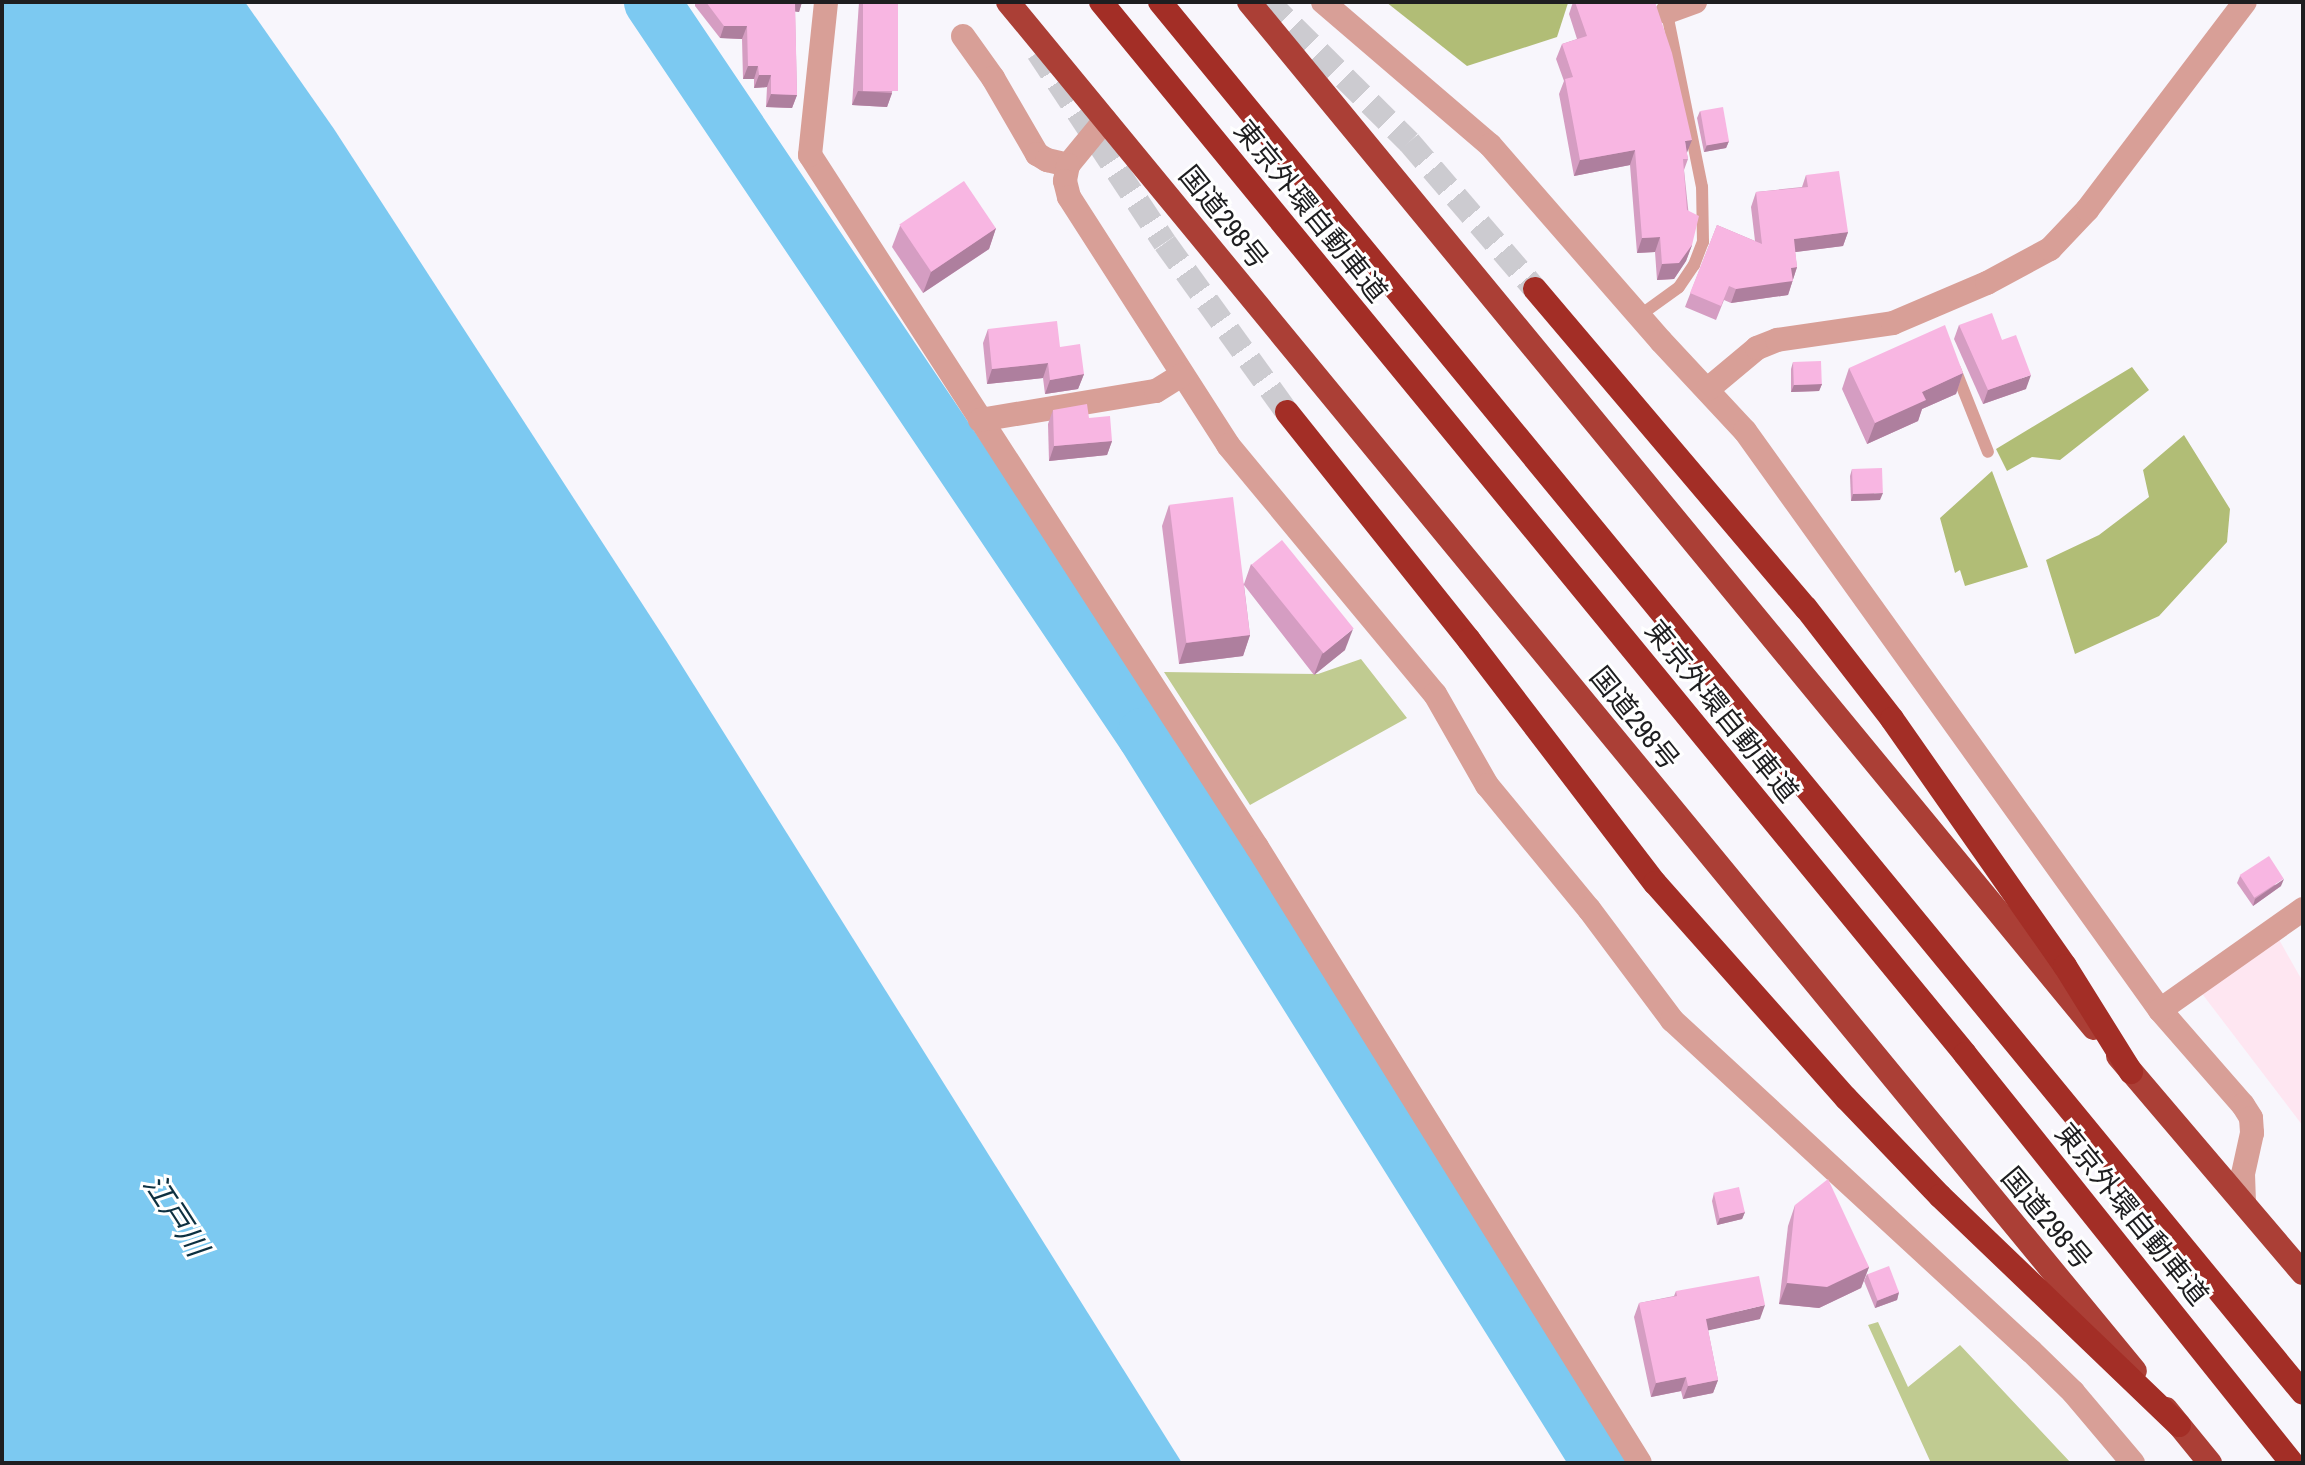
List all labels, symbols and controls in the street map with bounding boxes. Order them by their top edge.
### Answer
street label: 東京外環自動車道 [1227,113,1395,309]
street label: 国道298号 [1172,159,1276,275]
street label: 東京外環自動車道 [1638,613,1806,809]
street label: 国道298号 [1583,660,1687,776]
street label: 東京外環自動車道 [2048,1116,2216,1312]
street label: 国道298号 [1995,1160,2099,1276]
water label: 江戸川 [136,1167,216,1263]

